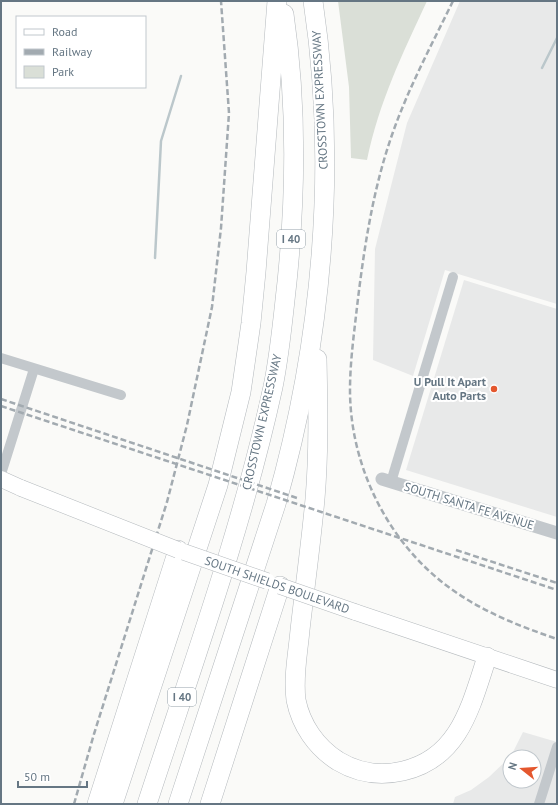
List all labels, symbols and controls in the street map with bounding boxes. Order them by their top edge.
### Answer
legend [16,16,146,88]
text: Road [52,24,77,39]
street label: CROSSTOWN EXPRESSWAY [308,30,331,170]
text: Railway [52,44,92,59]
text: Park [52,64,74,79]
road number: I 40 [277,230,305,248]
street label: CROSSTOWN EXPRESSWAY [239,352,285,491]
place label: U Pull It Apart Auto Parts [414,374,487,403]
marker: U Pull It Apart Auto Parts [489,384,499,394]
street label: SOUTH SANTA FE AVENUE [402,479,536,532]
street label: SOUTH SHIELDS BOULEVARD [203,553,352,616]
road number: I 40 [168,688,196,706]
north arrow [502,749,542,789]
text: N [505,761,520,772]
scale bar [18,763,87,789]
text: 50 m [24,769,50,784]

